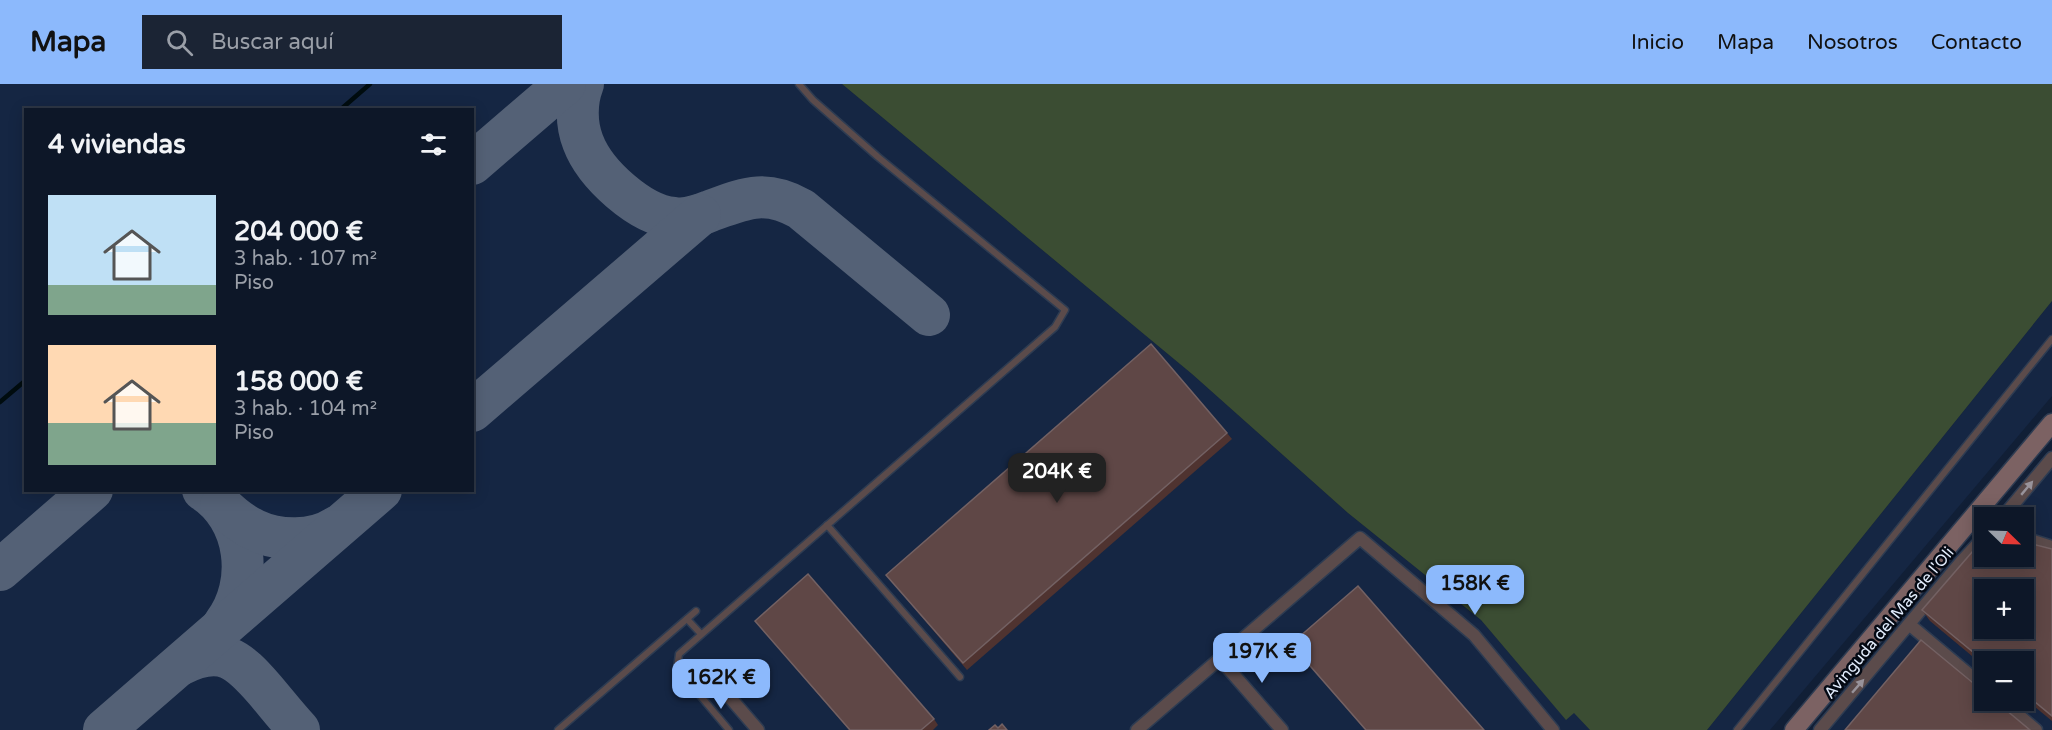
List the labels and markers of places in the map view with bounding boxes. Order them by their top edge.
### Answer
pin: 204K € [1008,453,1106,504]
pin: 158K € [1426,565,1524,616]
pin: 197K € [1213,633,1311,684]
pin: 162K € [672,659,770,710]

